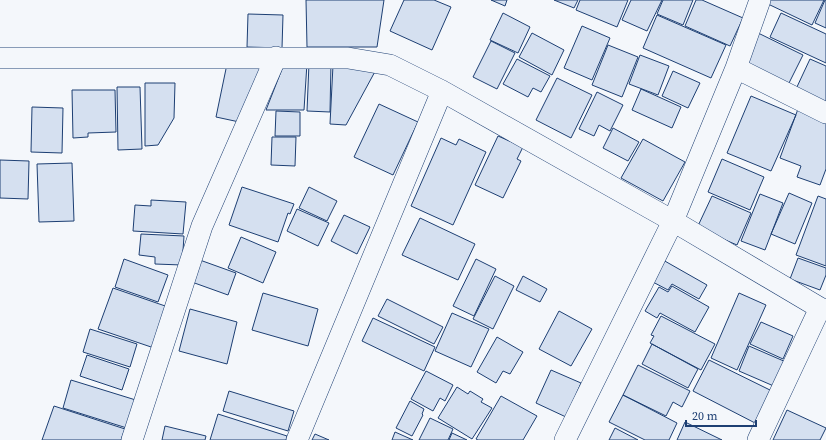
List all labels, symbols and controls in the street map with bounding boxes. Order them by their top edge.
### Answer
scale bar [686,402,756,428]
text: 20 m [692,408,718,424]

